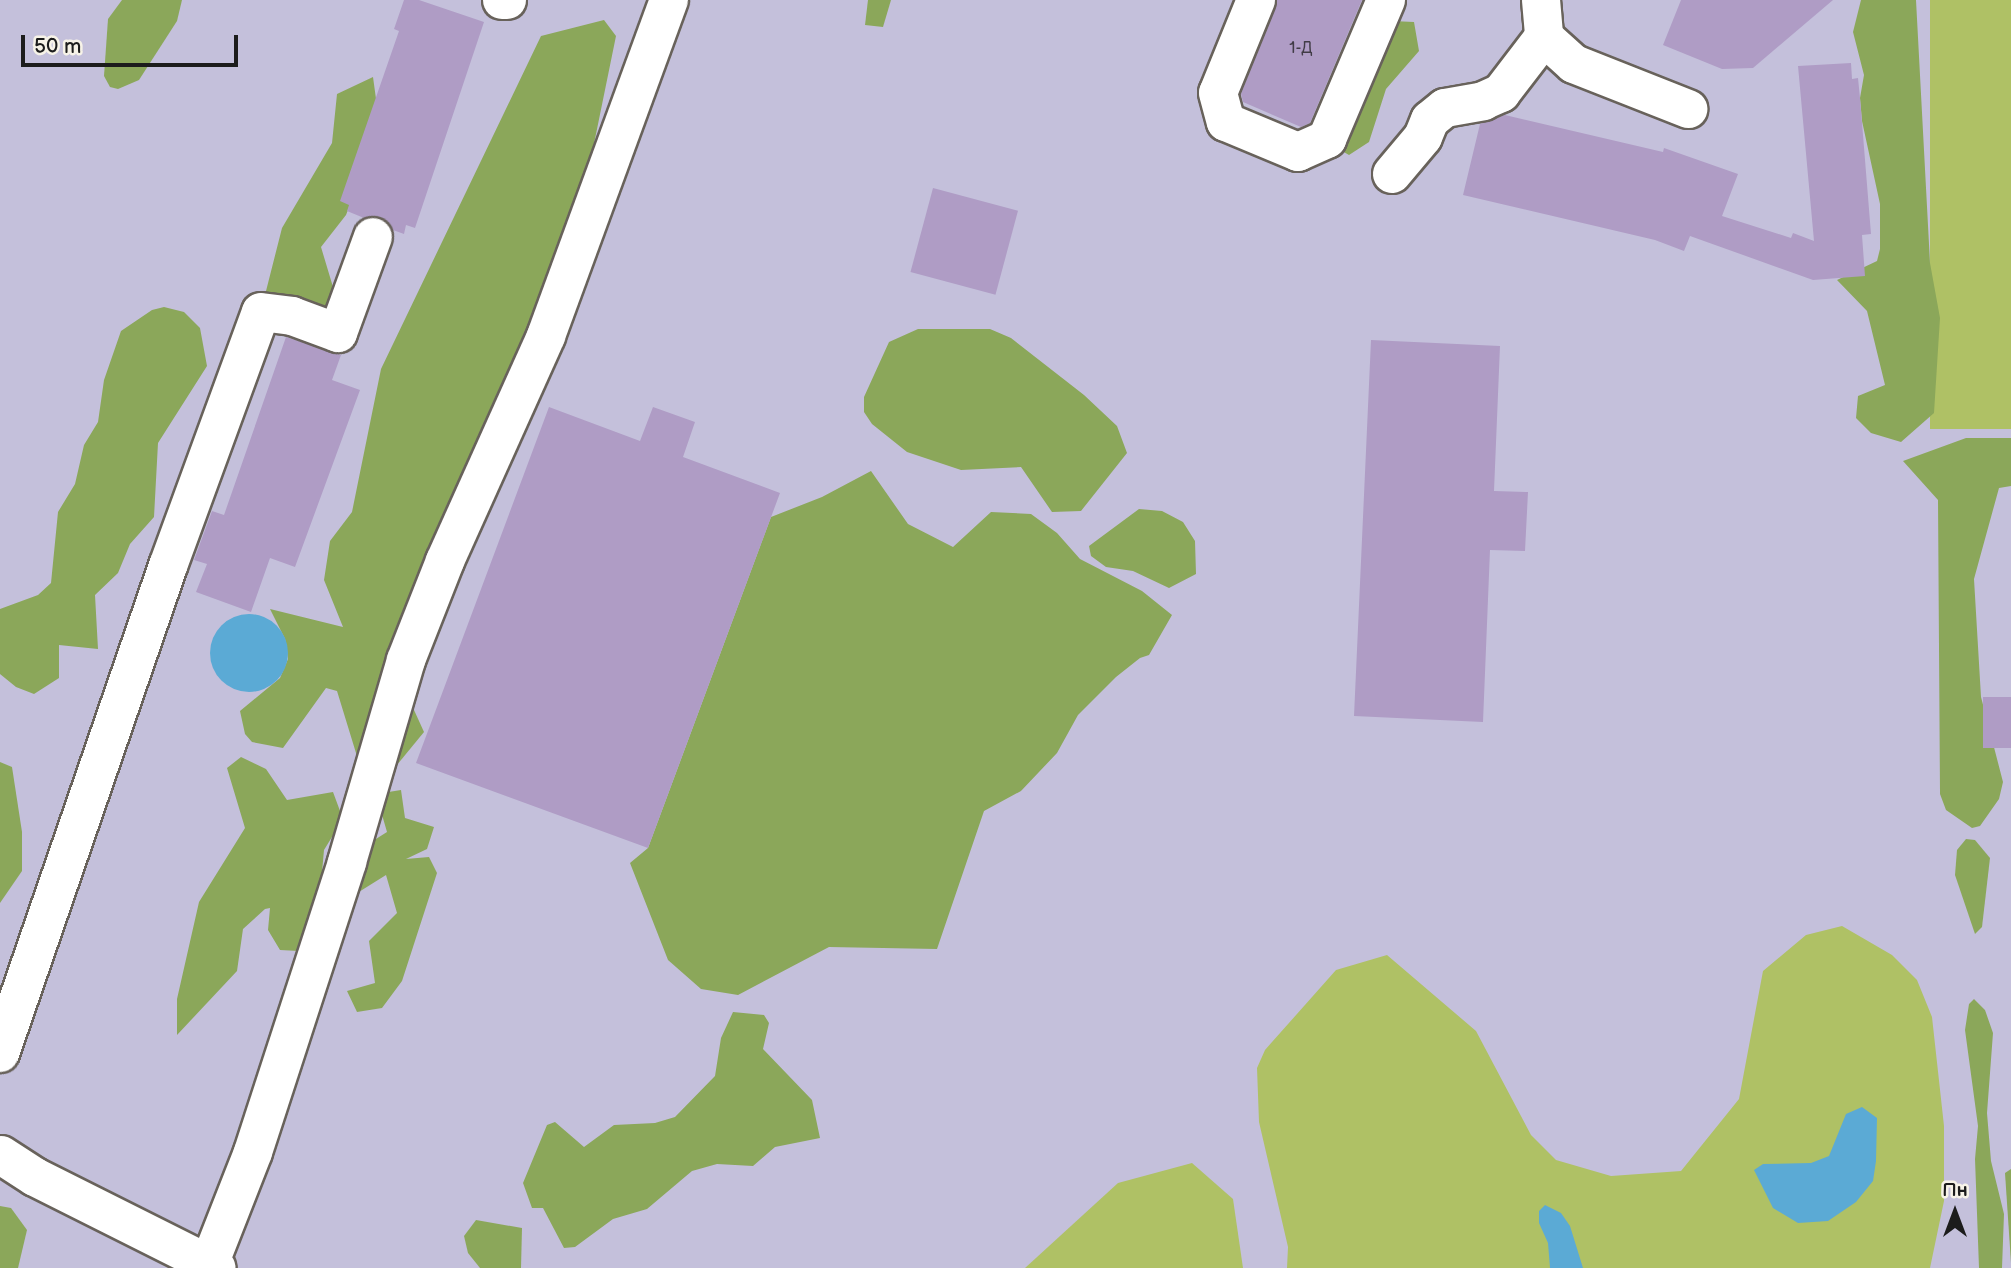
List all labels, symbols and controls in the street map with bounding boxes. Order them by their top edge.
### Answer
scale bar [24,21,242,65]
text: 50 m [34,34,81,59]
house number: 1-Д [1289,39,1313,59]
north arrow [1920,1177,1990,1247]
text: Пн [1942,1179,1968,1202]

